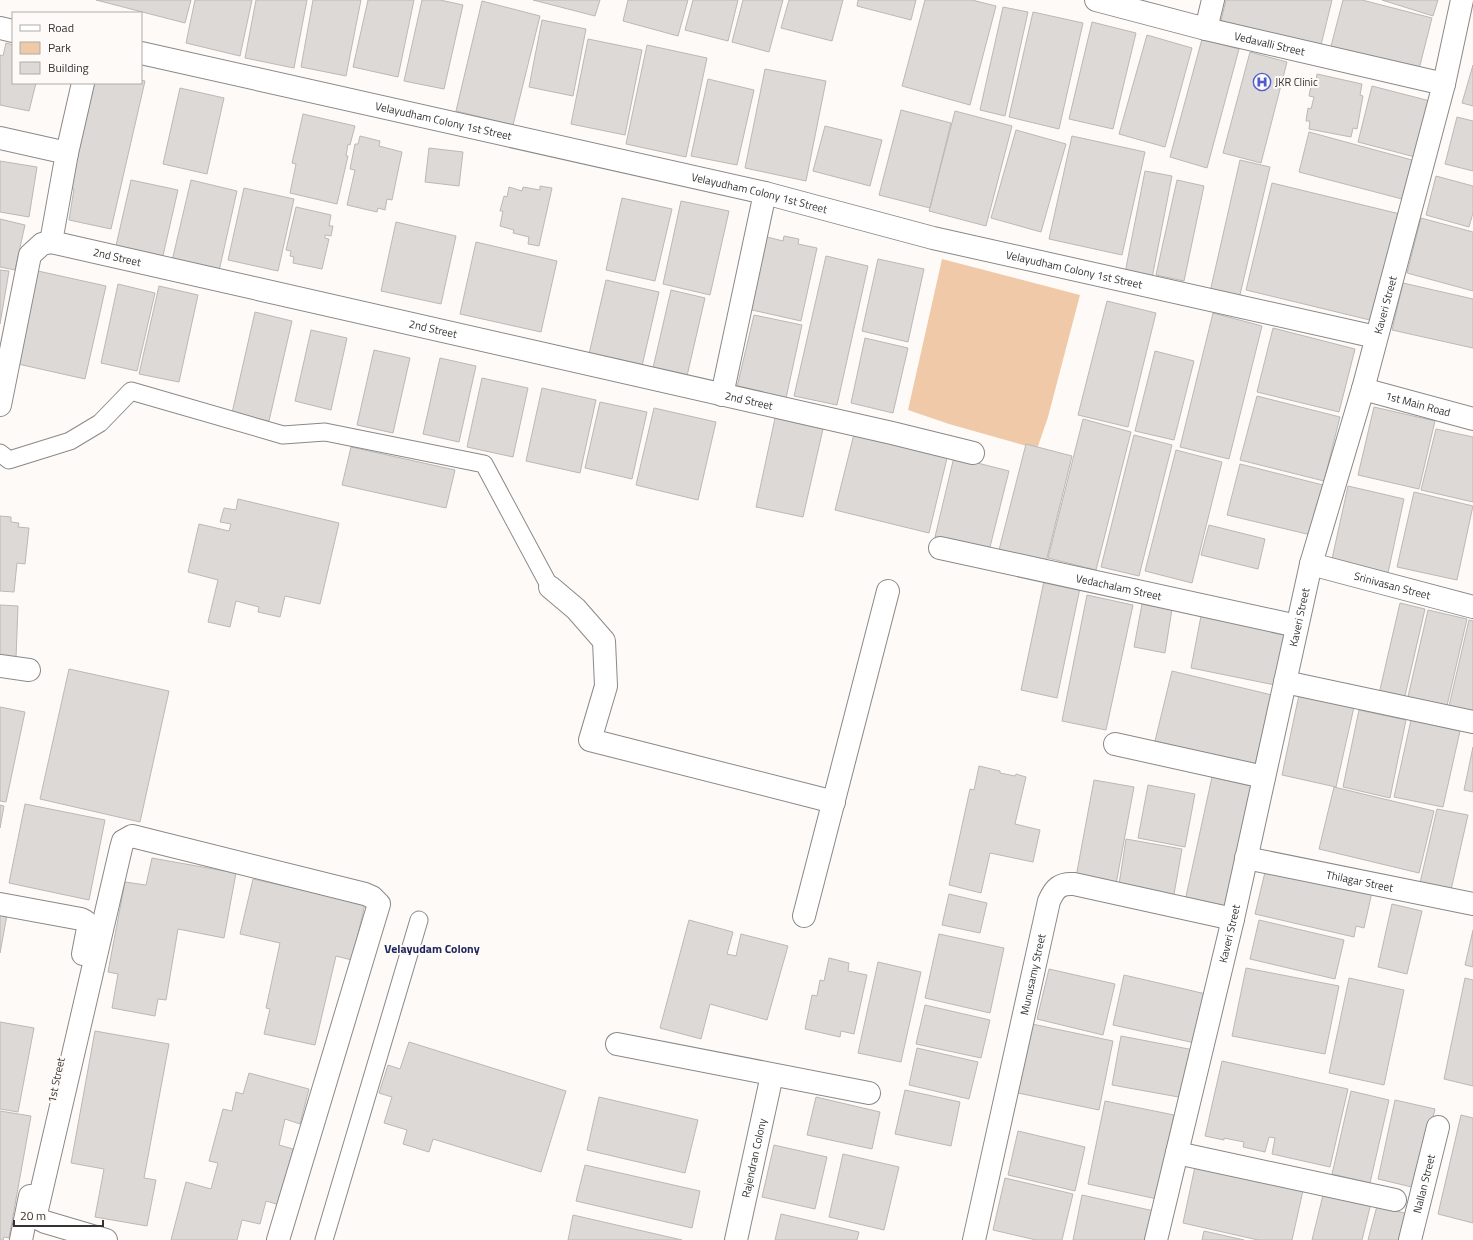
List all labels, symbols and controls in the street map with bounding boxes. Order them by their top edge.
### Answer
legend [12,12,142,84]
text: Road [48,18,74,37]
street label: Vedavalli Street [1233,28,1307,60]
text: Park [48,38,71,57]
text: Building [48,58,89,77]
hospital icon: JKR Clinic [1252,72,1272,92]
place label: JKR Clinic [1275,74,1318,90]
street label: Velayudham Colony 1st Street [374,98,513,144]
street label: Velayudham Colony 1st Street [690,169,829,217]
street label: 2nd Street [92,244,143,270]
street label: Velayudham Colony 1st Street [1004,247,1144,293]
street label: Kaveri Street [1370,274,1401,336]
street label: 2nd Street [407,316,459,342]
street label: 2nd Street [723,387,775,414]
street label: 1st Main Road [1384,387,1453,421]
street label: Srinivasan Street [1352,568,1432,603]
street label: Vedachalam Street [1074,570,1163,604]
street label: Kaveri Street [1285,586,1314,648]
street label: Thilagar Street [1325,866,1395,896]
street label: Kaveri Street [1215,903,1244,965]
street label: Munusamy Street [1016,932,1050,1017]
district label: Velayudam Colony [384,939,480,958]
street label: 1st Street [43,1056,69,1104]
street label: Rajendran Colony [737,1116,770,1199]
street label: Nallan Street [1409,1152,1439,1215]
scale bar [14,1202,103,1228]
text: 20 m [20,1206,46,1225]

